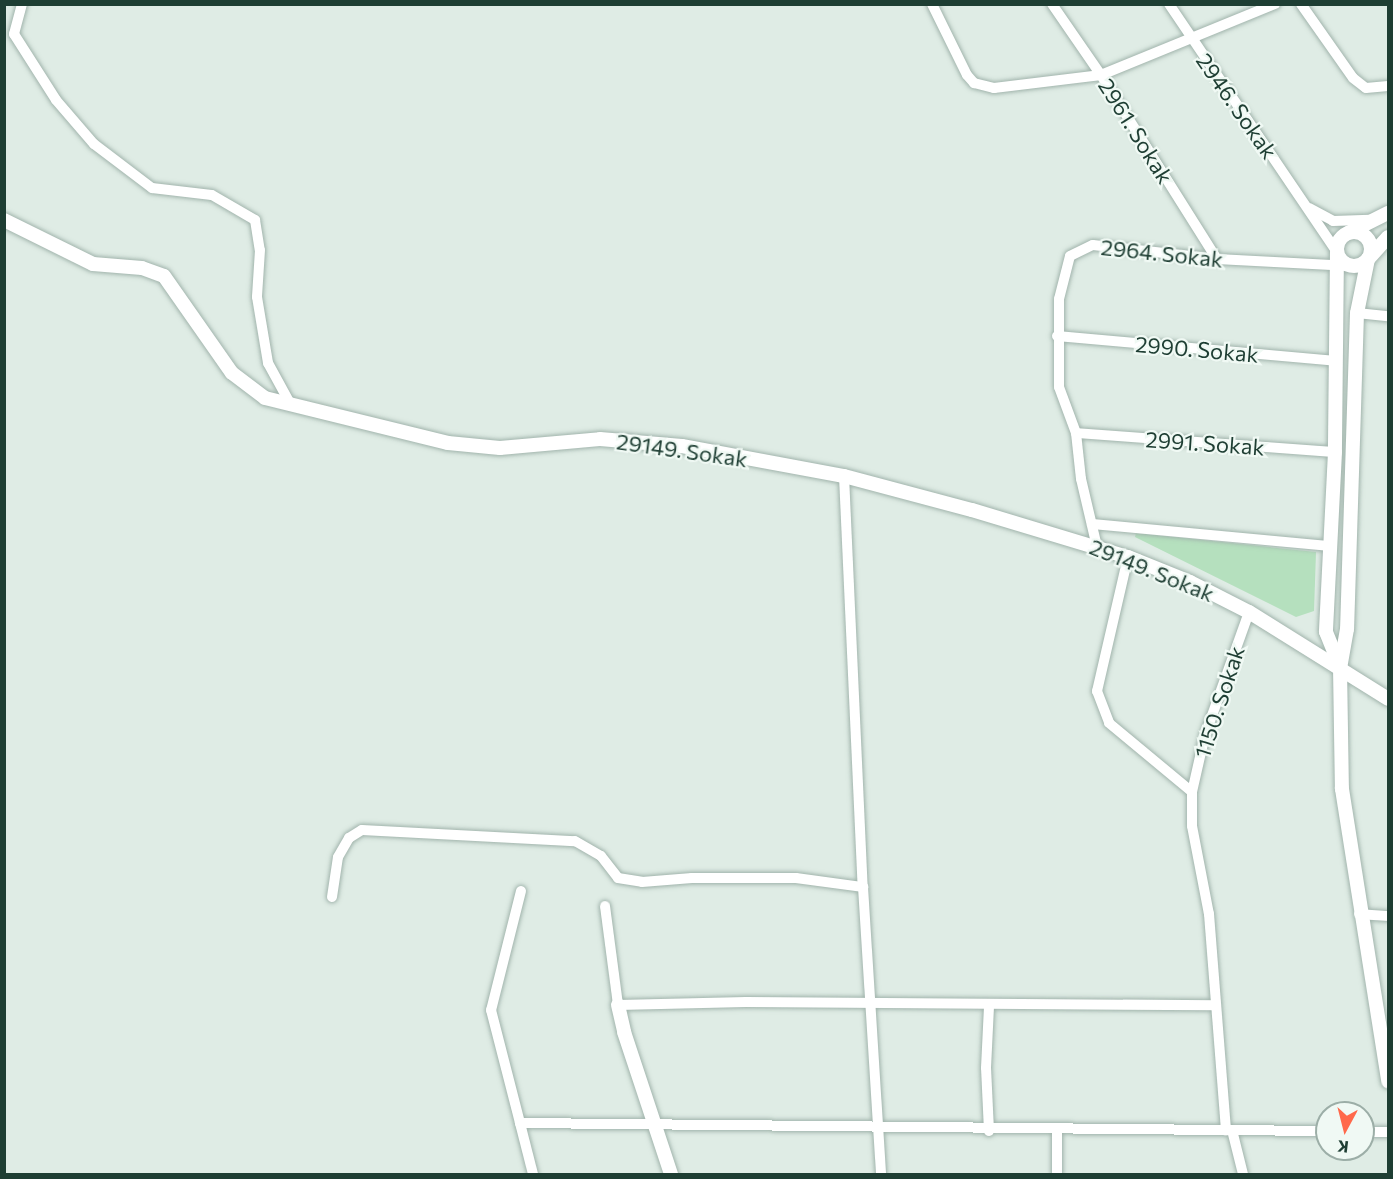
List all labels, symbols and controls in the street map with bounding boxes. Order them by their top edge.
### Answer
street label: 2946. Sokak [1191,48,1283,164]
street label: 2961. Sokak [1093,74,1179,188]
street label: 2964. Sokak [1100,233,1224,273]
street label: 2990. Sokak [1134,330,1260,368]
street label: 2991. Sokak [1145,426,1265,460]
street label: 29149. Sokak [615,428,749,472]
street label: 29149. Sokak [1086,533,1218,607]
street label: 1150. Sokak [1188,643,1250,761]
north arrow [1315,1101,1375,1161]
text: K [1336,1137,1350,1157]

